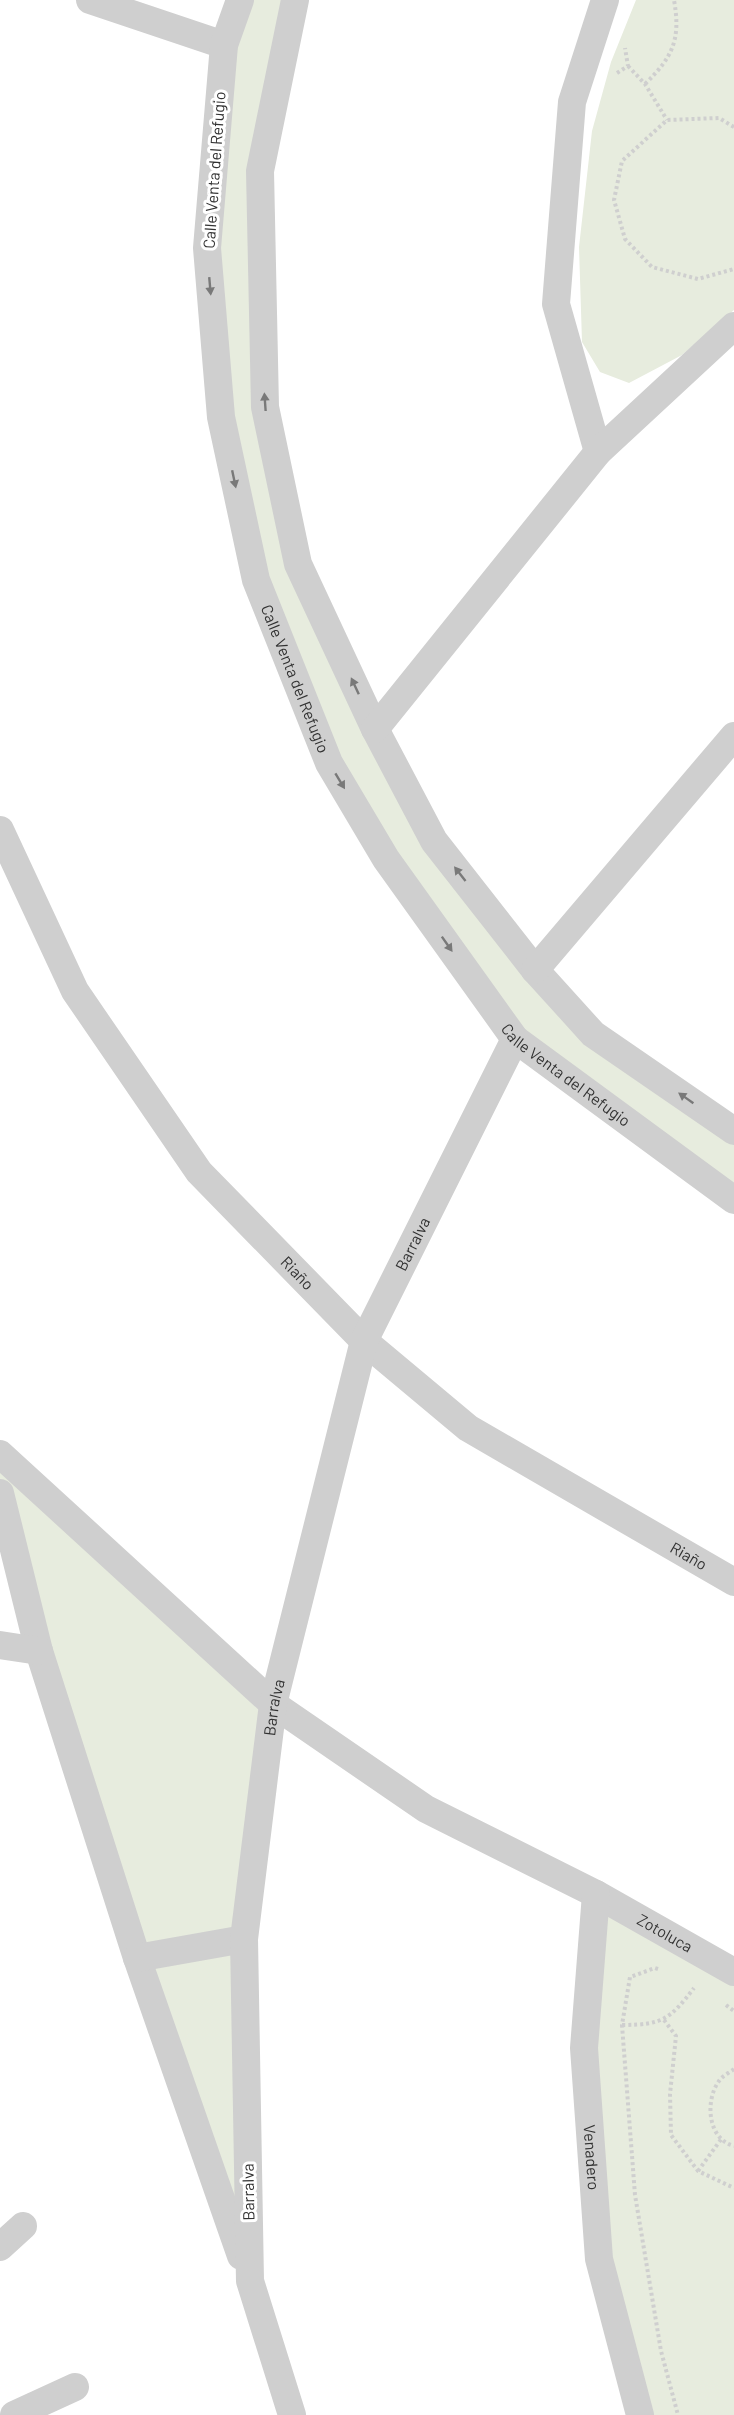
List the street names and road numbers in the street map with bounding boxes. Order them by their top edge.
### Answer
street label: Calle Venta del Refugio [199,91,228,249]
street label: Calle Venta del Refugio [258,602,334,755]
street label: Calle Venta del Refugio [498,1019,635,1130]
street label: Barralva [391,1214,433,1274]
street label: Riaño [277,1252,318,1293]
street label: Riaño [667,1537,711,1574]
street label: Barralva [259,1677,288,1737]
street label: Zotoluca [634,1909,696,1956]
street label: Venadero [580,2124,604,2191]
street label: Barralva [238,2163,257,2221]

